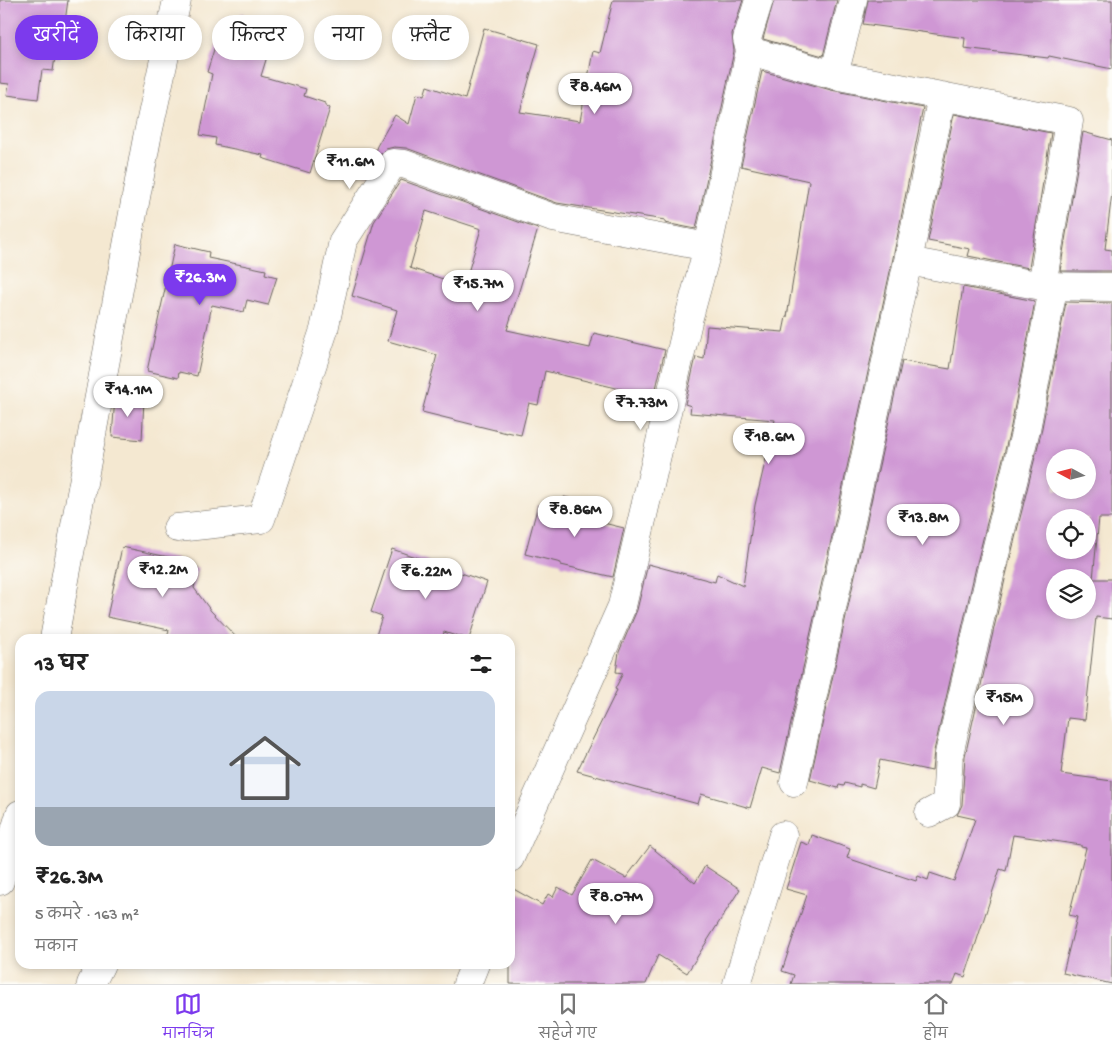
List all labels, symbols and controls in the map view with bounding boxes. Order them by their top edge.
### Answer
chip: खरीदें [15,15,98,60]
chip: किराया [108,15,202,60]
chip: फ़िल्टर [212,15,304,60]
chip: नया [314,15,382,60]
chip: फ़्लैट [392,15,469,60]
pin: ₹8.46M [554,72,636,115]
text: ₹8.46M [569,79,621,98]
pin: ₹11.6M [309,148,391,190]
text: ₹11.6M [326,154,374,173]
pin: ₹26.3M [159,264,241,306]
text: ₹26.3M [174,270,226,289]
pin: ₹15.7M [437,270,519,312]
text: ₹15.7M [453,276,503,295]
pin: ₹14.1M [87,376,169,418]
text: ₹14.1M [104,382,152,401]
pin: ₹7.73M [600,388,682,431]
text: ₹7.73M [615,395,667,414]
pin: ₹18.6M [728,422,810,465]
text: ₹18.6M [744,429,794,448]
north arrow [1046,449,1096,499]
map controls [1046,449,1096,619]
pin: ₹8.86M [534,496,616,538]
text: ₹8.86M [549,502,601,521]
pin: ₹13.8M [882,504,964,546]
button: locate [1046,509,1096,559]
text: ₹13.8M [898,510,948,529]
pin: ₹12.2M [122,556,204,598]
pin: ₹6.22M [385,558,467,600]
text: ₹12.2M [138,562,188,581]
text: ₹6.22M [401,564,451,583]
button: layers [1046,569,1096,619]
icon: filters [467,650,495,678]
text: 13 घर [35,654,87,679]
pin: ₹15M [974,684,1034,726]
text: ₹15M [986,690,1022,709]
icon: home [220,723,310,813]
text: ₹26.3M [35,867,102,892]
pin: ₹8.07M [575,882,657,925]
text: ₹8.07M [589,889,643,908]
text: 5 कमरे · 163 m² [35,907,139,926]
text: मकान [35,939,77,958]
tab: मानचित्र [162,990,214,1049]
tab: सहेजे गए [539,990,597,1049]
tab: होम [922,990,950,1049]

